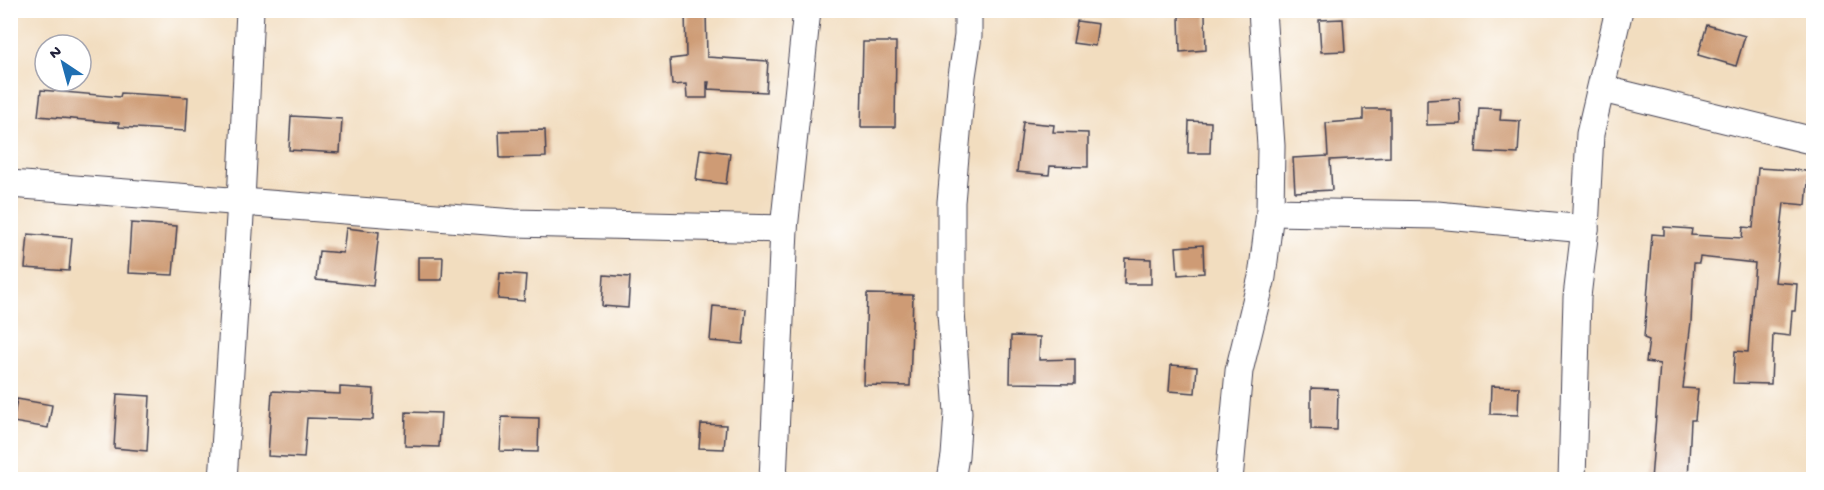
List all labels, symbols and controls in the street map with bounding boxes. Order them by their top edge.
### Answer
north arrow [33,33,93,93]
text: N [46,43,66,64]

